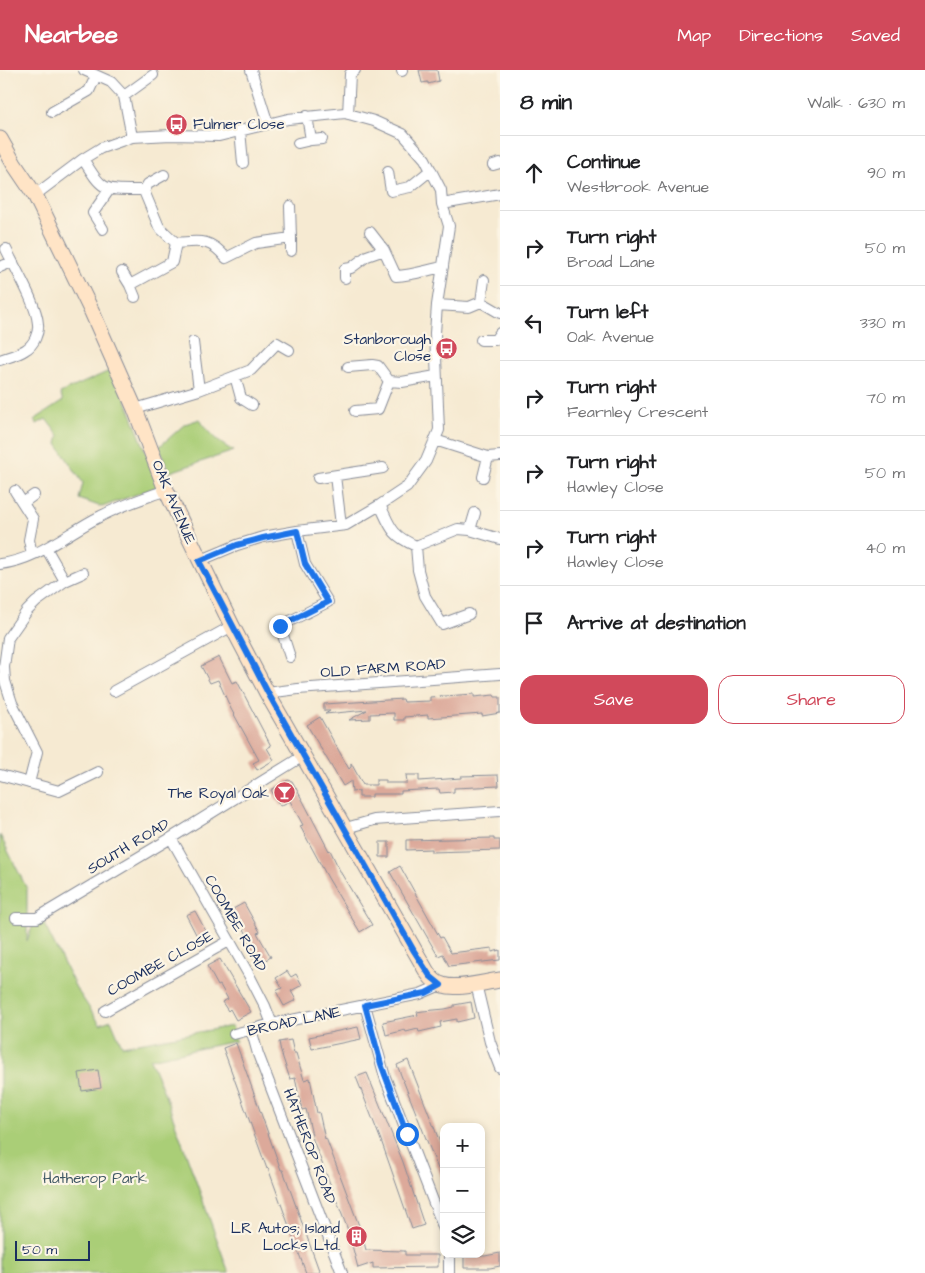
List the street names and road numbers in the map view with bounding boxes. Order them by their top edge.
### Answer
street label: OAK AVENUE [146,457,201,548]
street label: OLD FARM ROAD [320,654,447,683]
street label: SOUTH ROAD [83,813,174,879]
street label: COOMBE ROAD [199,871,272,976]
street label: COOMBE CLOSE [103,926,217,1001]
street label: BROAD LANE [245,1001,343,1042]
street label: HATHEROP ROAD [278,1085,341,1207]

